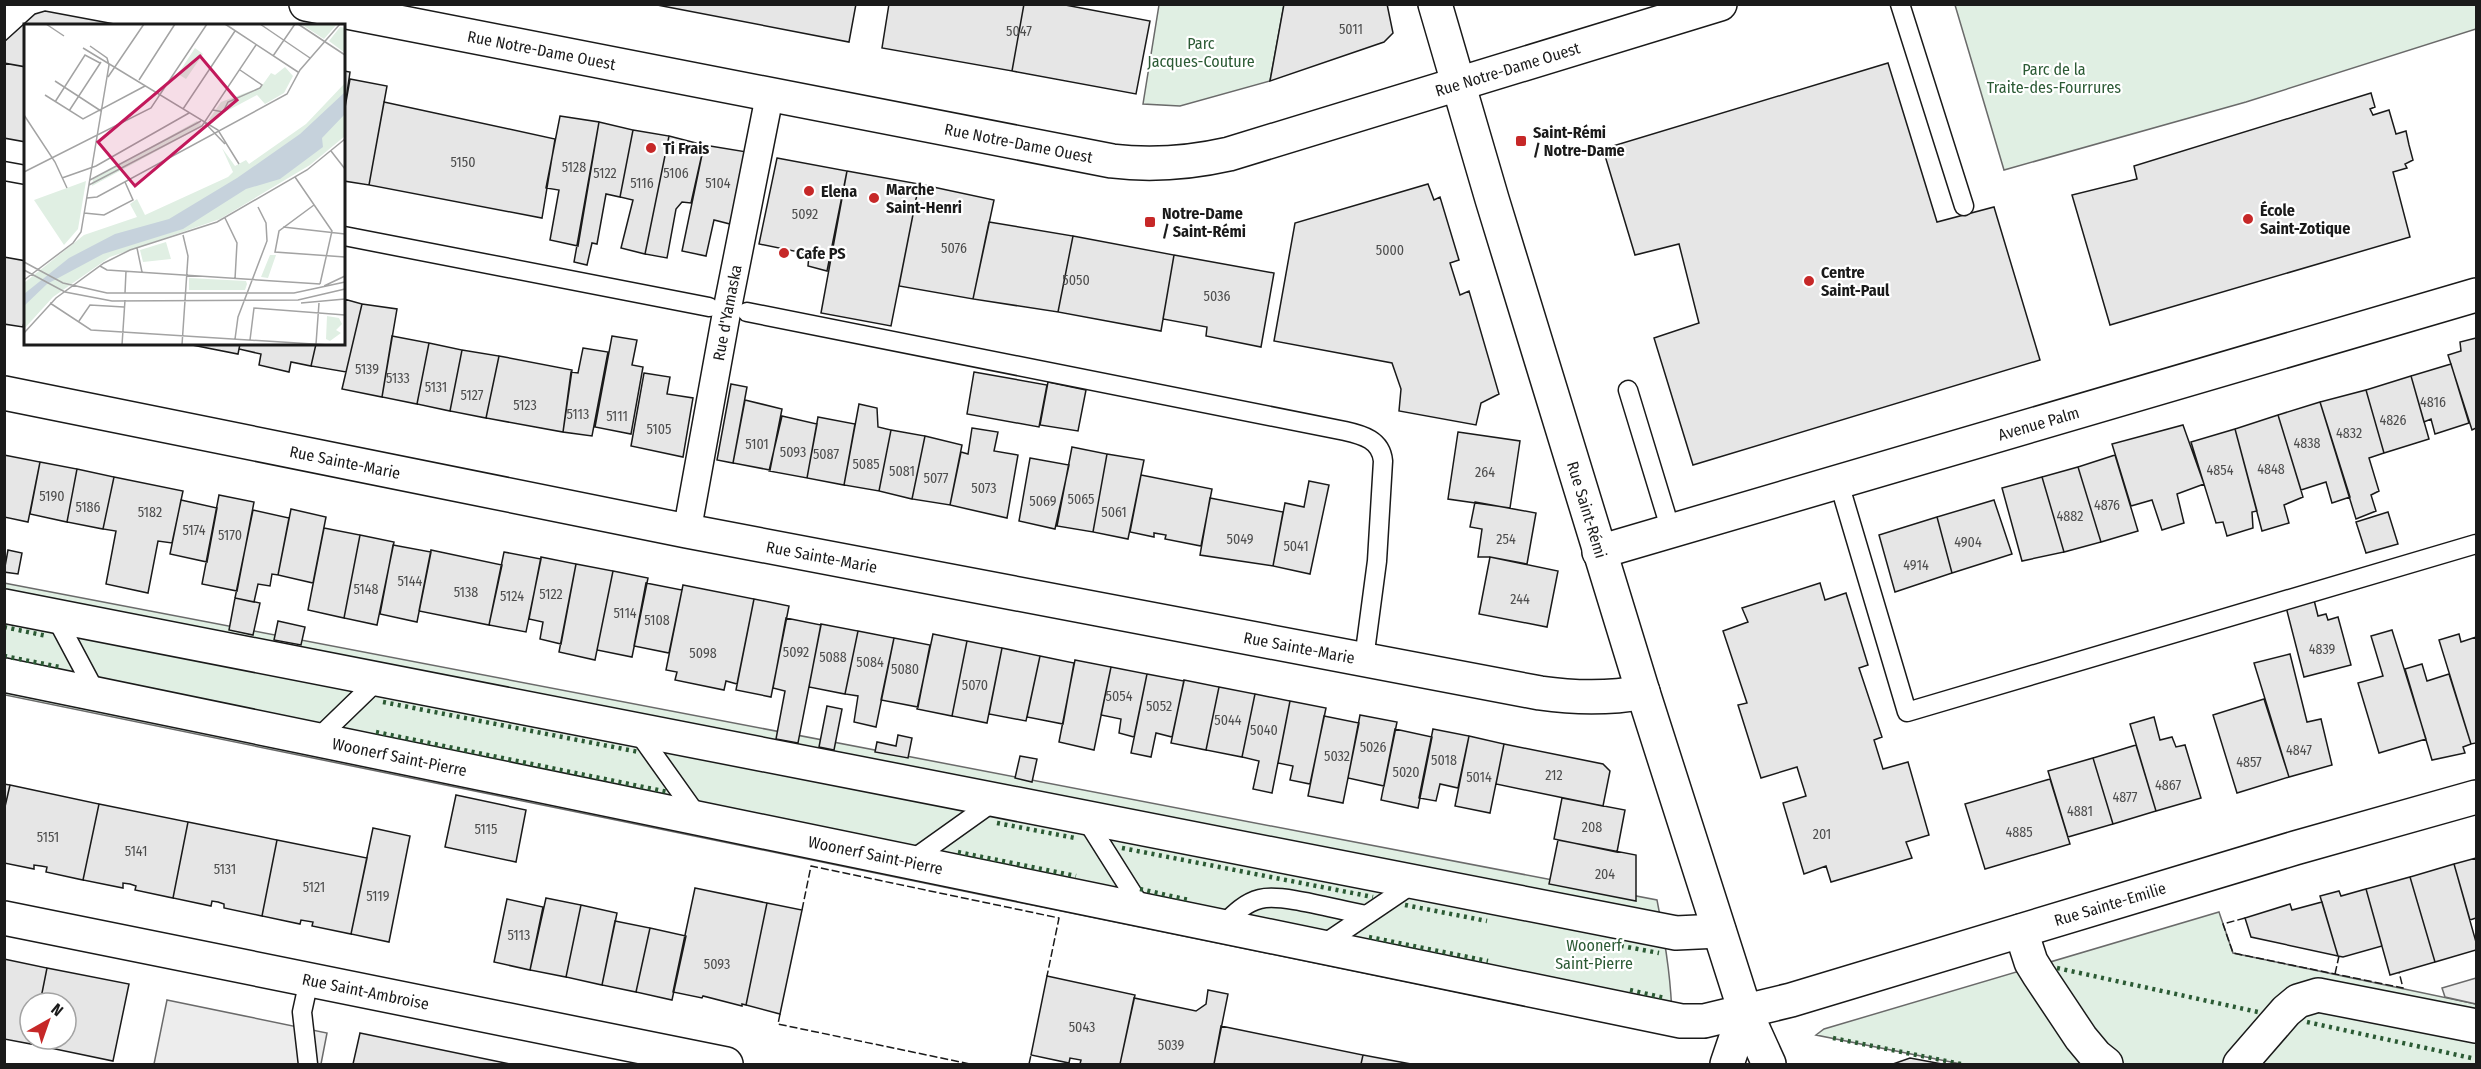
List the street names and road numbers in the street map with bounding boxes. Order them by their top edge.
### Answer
street label: Rue Notre-Dame Ouest [466,26,618,74]
street label: Rue Notre-Dame Ouest [1433,38,1583,100]
street label: Rue Notre-Dame Ouest [943,119,1095,167]
street label: Rue d'Yamaska [709,263,745,362]
street label: Avenue Palm [1996,402,2081,444]
street label: Rue Sainte-Marie [288,441,402,482]
street label: Rue Saint-Rémi [1563,459,1611,560]
street label: Rue Sainte-Marie [765,537,879,576]
street label: Rue Sainte-Marie [1242,627,1356,667]
street label: Woonerf Saint-Pierre [331,733,469,780]
street label: Woonerf Saint-Pierre [807,832,945,878]
street label: Rue Sainte-Emilie [2052,878,2168,930]
street label: Rue Saint-Ambroise [301,969,431,1013]

